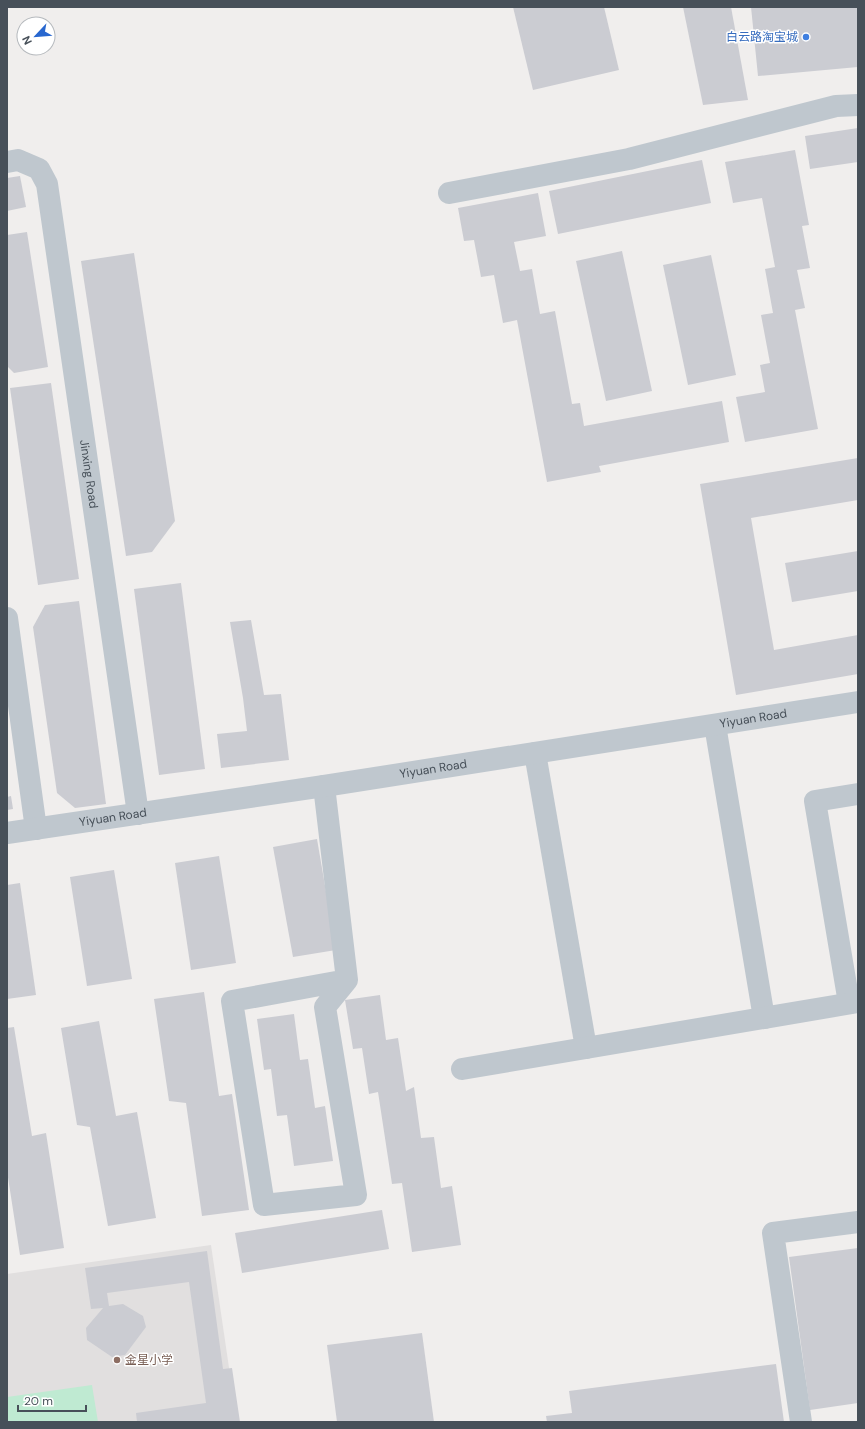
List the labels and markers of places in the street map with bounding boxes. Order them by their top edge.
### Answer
place label: 白云路淘宝城 [726,29,798,45]
marker: 白云路淘宝城 [801,32,811,42]
place label: 金星小学 [125,1352,173,1368]
marker: 金星小学 [112,1355,122,1365]

